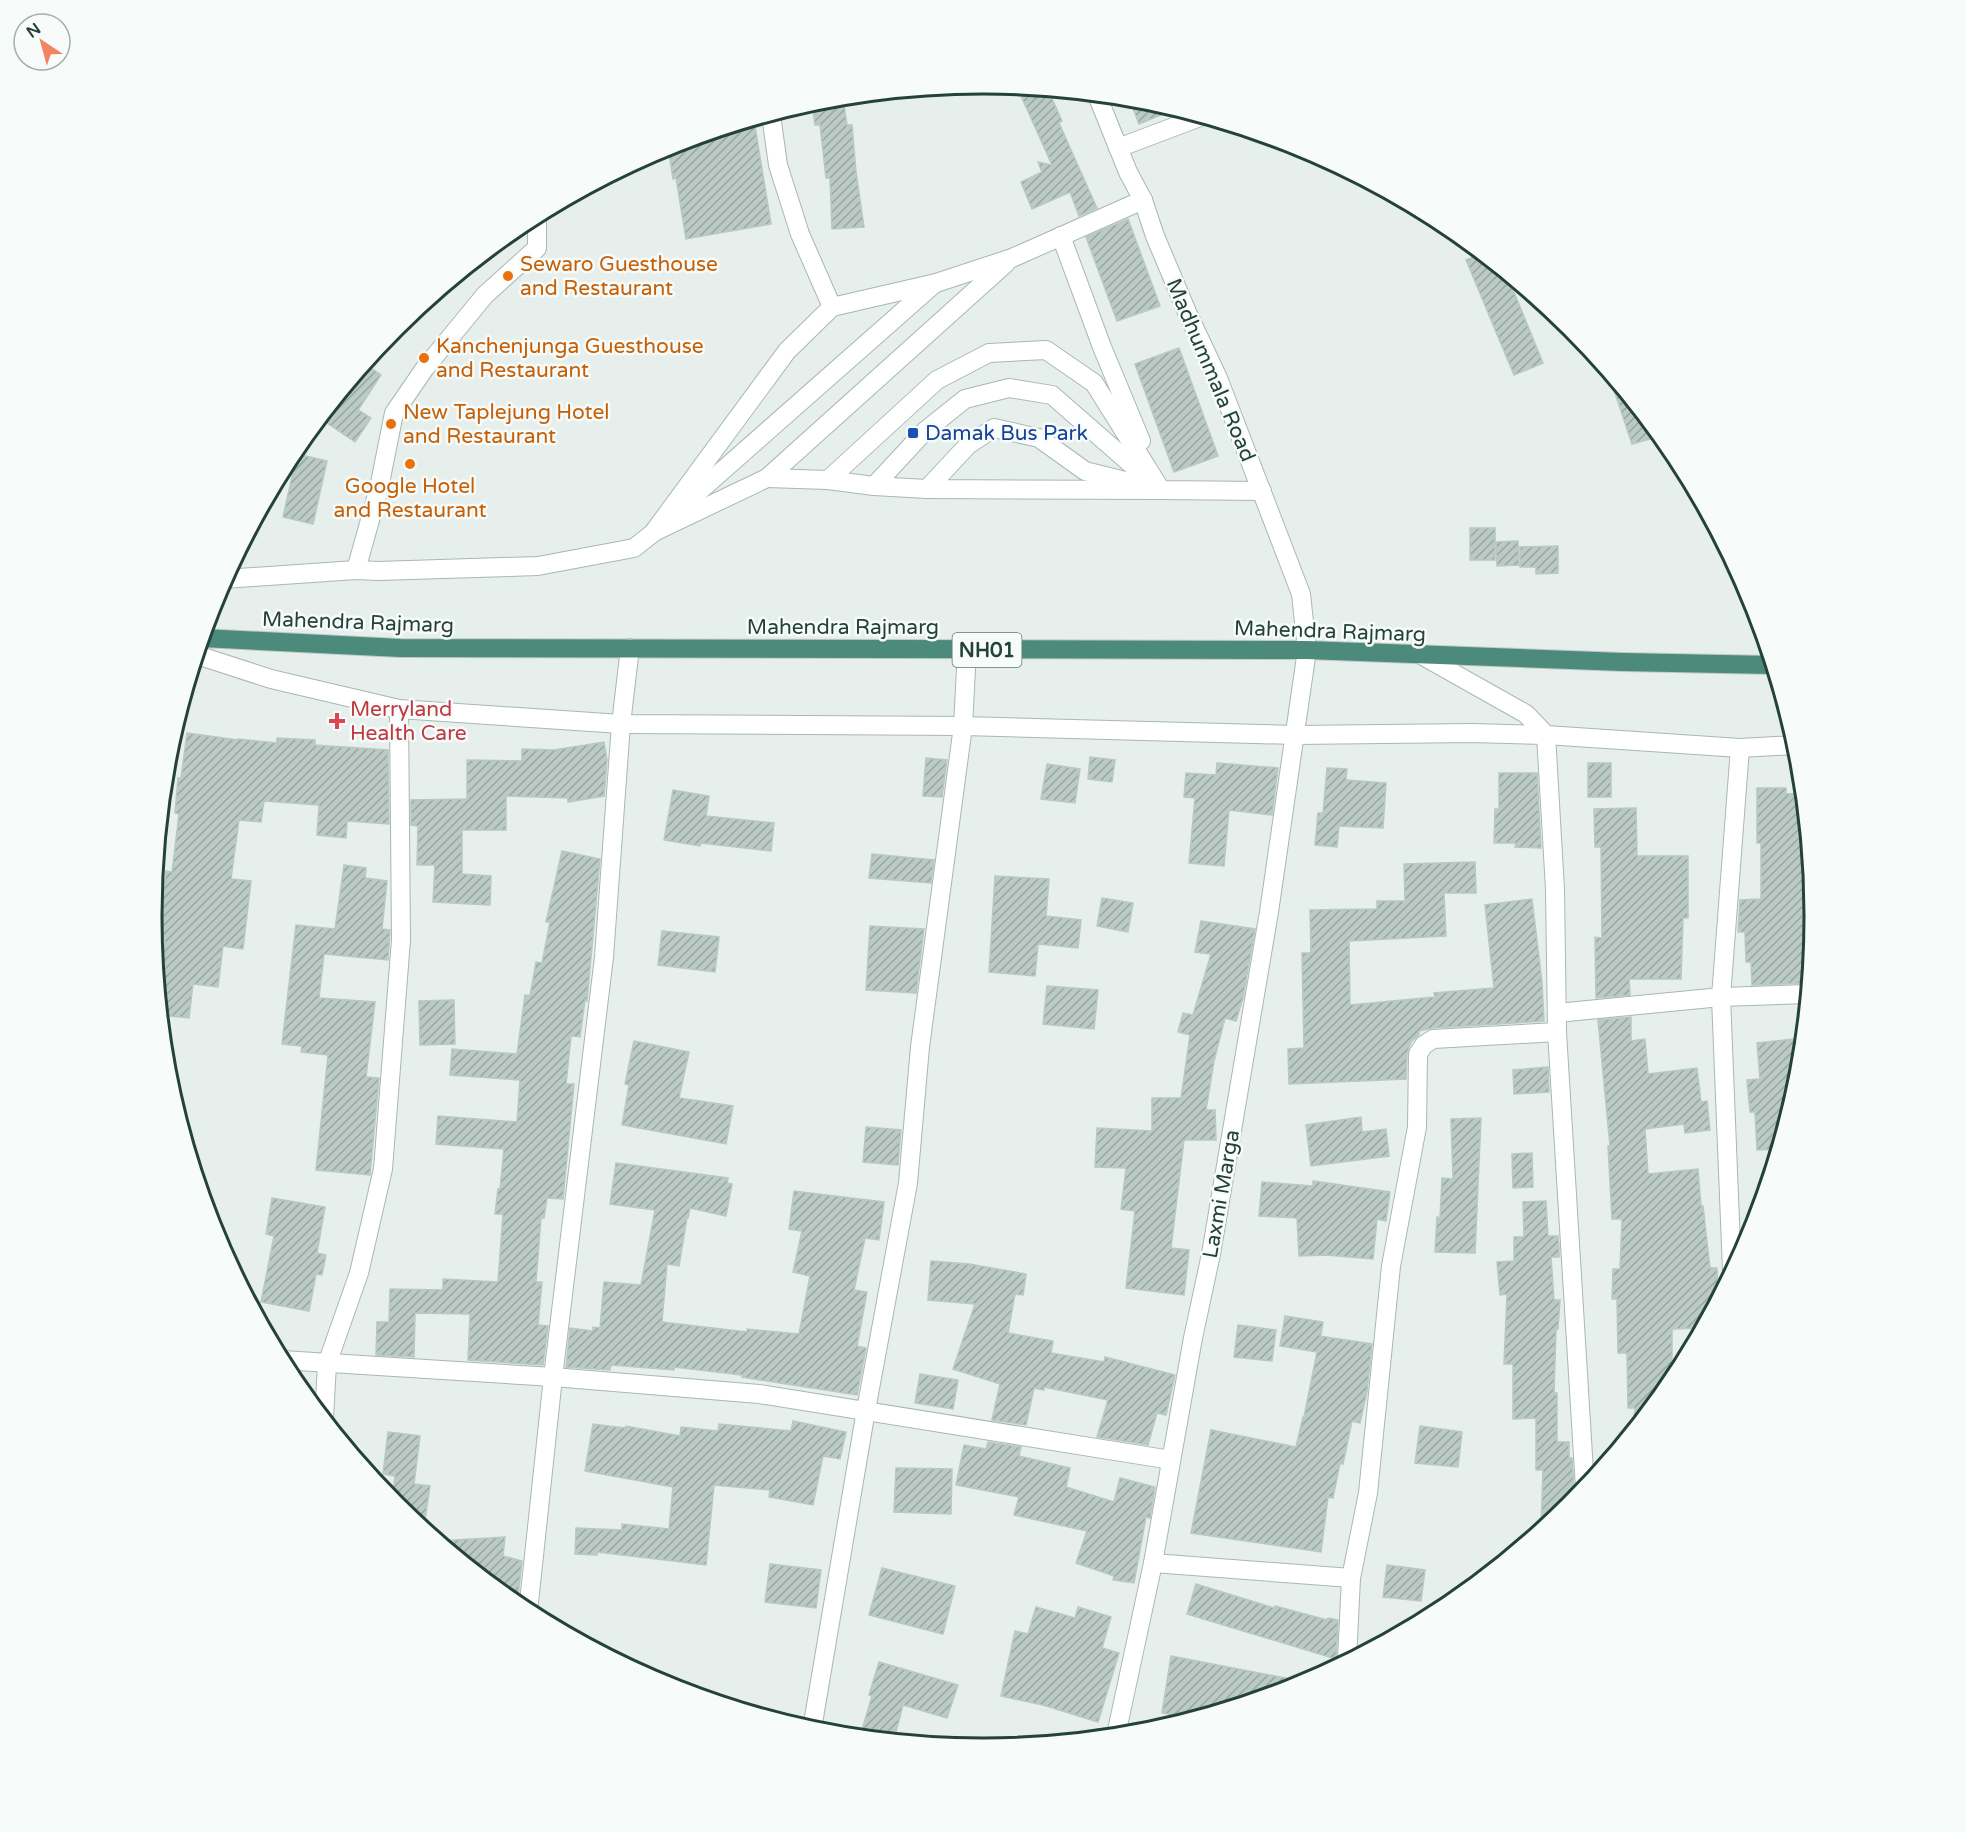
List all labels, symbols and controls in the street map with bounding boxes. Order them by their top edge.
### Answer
north arrow [12,12,72,72]
text: N [23,19,45,43]
place label: Sewaro Guesthouse and Restaurant [520,252,718,301]
marker: Sewaro Guesthouse and Restaurant [501,269,515,283]
street label: Madhummala Road [1161,275,1260,466]
place label: Kanchenjunga Guesthouse and Restaurant [436,334,704,383]
marker: Kanchenjunga Guesthouse and Restaurant [417,351,431,365]
place label: New Taplejung Hotel and Restaurant [403,400,610,449]
marker: New Taplejung Hotel and Restaurant [384,417,398,431]
place label: Damak Bus Park [925,421,1088,446]
marker: Damak Bus Park [906,426,920,440]
marker: Google Hotel and Restaurant [403,457,417,471]
place label: Google Hotel and Restaurant [333,474,487,523]
street label: Mahendra Rajmarg [261,607,454,638]
street label: Mahendra Rajmarg [747,615,939,640]
street label: Mahendra Rajmarg [1233,616,1426,647]
road number: NH01 [952,633,1022,667]
place label: Merryland Health Care [350,697,467,746]
marker: Merryland Health Care [328,712,346,730]
street label: Laxmi Marga [1198,1128,1245,1260]

